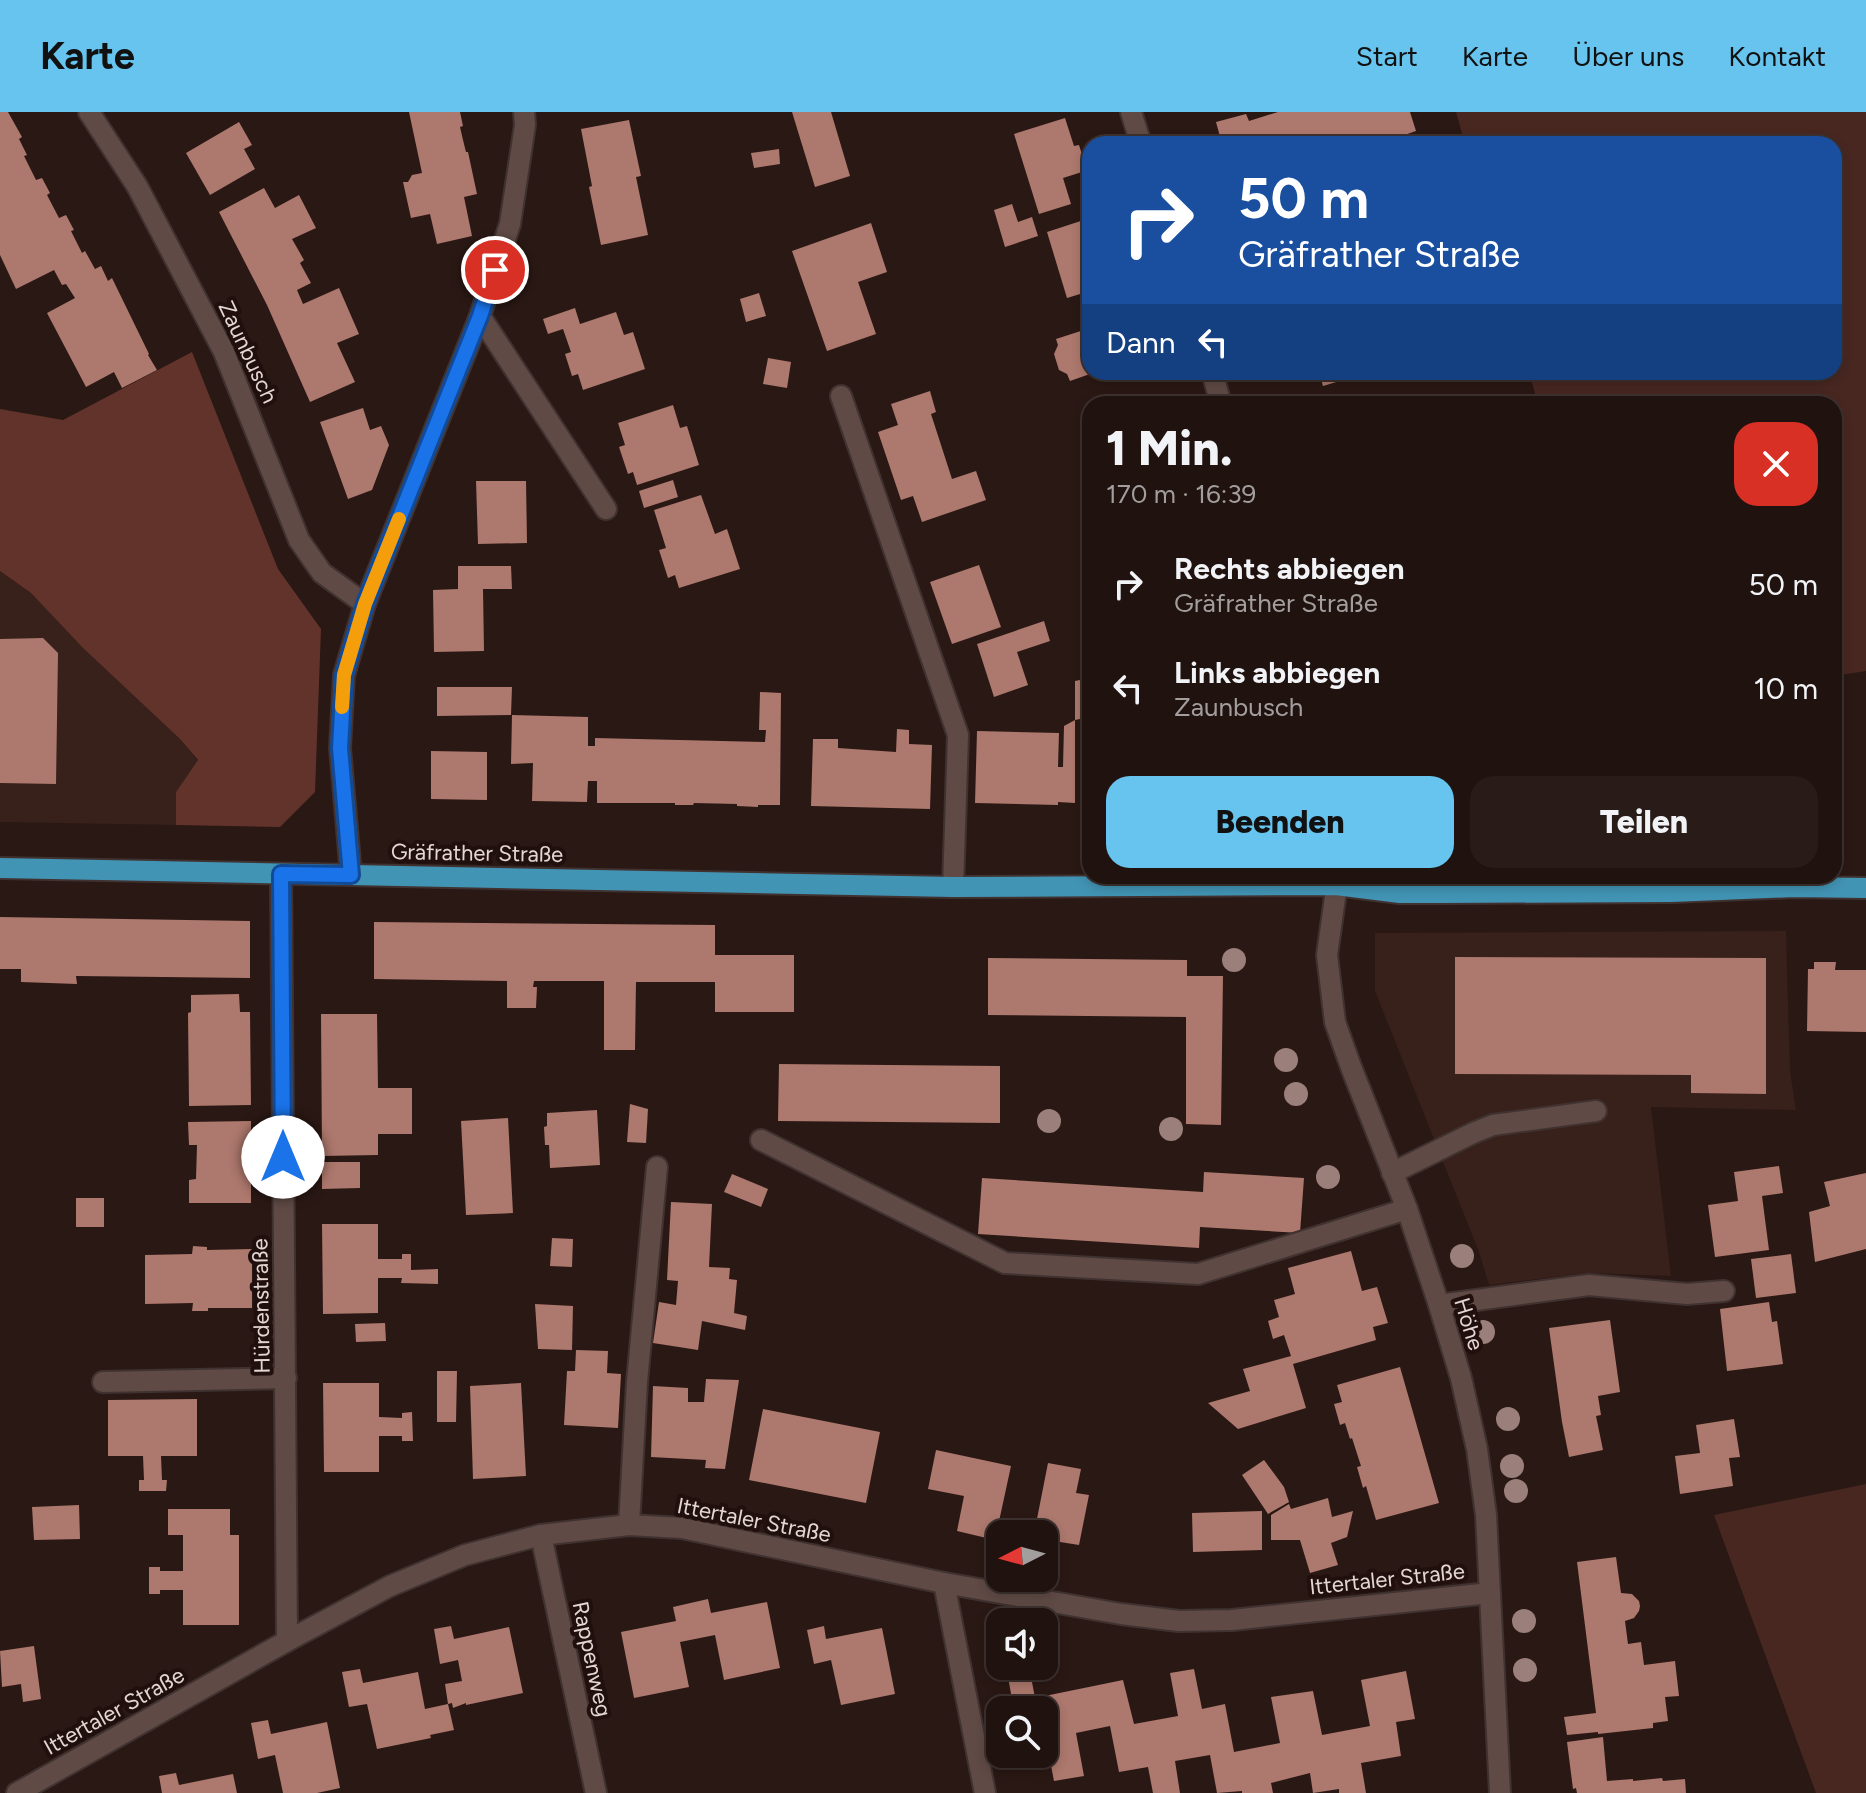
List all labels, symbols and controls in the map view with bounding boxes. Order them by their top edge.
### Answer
text: Karte [40,33,135,79]
text: Start [1356,39,1418,73]
text: Karte [1462,39,1528,73]
text: Über uns [1572,39,1684,73]
text: Kontakt [1728,39,1826,73]
text: 50 m [1238,165,1369,232]
icon: right [1106,168,1210,272]
text: Gräfrather Straße [1238,233,1520,276]
pin [461,236,529,304]
icon: arrive [473,248,517,292]
street label: Zaunbusch [213,297,283,407]
icon: left [1191,320,1235,364]
text: Dann [1106,324,1175,361]
text: 1 Min. [1106,419,1233,477]
button: close [1734,422,1818,506]
text: 170 m · 16:39 [1106,478,1256,510]
text: Rechts abbiegen [1174,550,1405,587]
icon: right [1106,562,1150,606]
text: 50 m [1749,566,1818,603]
text: Gräfrather Straße [1174,587,1378,619]
text: Links abbiegen [1174,654,1380,691]
icon: left [1106,666,1150,710]
text: 10 m [1753,670,1818,707]
text: Zaunbusch [1174,691,1303,723]
button: Beenden [1106,776,1454,868]
button: Teilen [1470,776,1818,868]
street label: Gräfrather Straße [391,838,563,868]
position arrow [241,1115,325,1199]
street label: Hürdenstraße [246,1238,276,1374]
street label: Höhe [1448,1294,1490,1354]
street label: Ittertaler Straße [675,1492,833,1548]
north arrow [986,1520,1058,1592]
map controls [986,1520,1058,1768]
street label: Ittertaler Straße [1308,1557,1466,1601]
street label: Rappenweg [567,1599,617,1719]
button: sound [986,1608,1058,1680]
street label: Ittertaler Straße [39,1661,189,1761]
button: search [986,1696,1058,1768]

